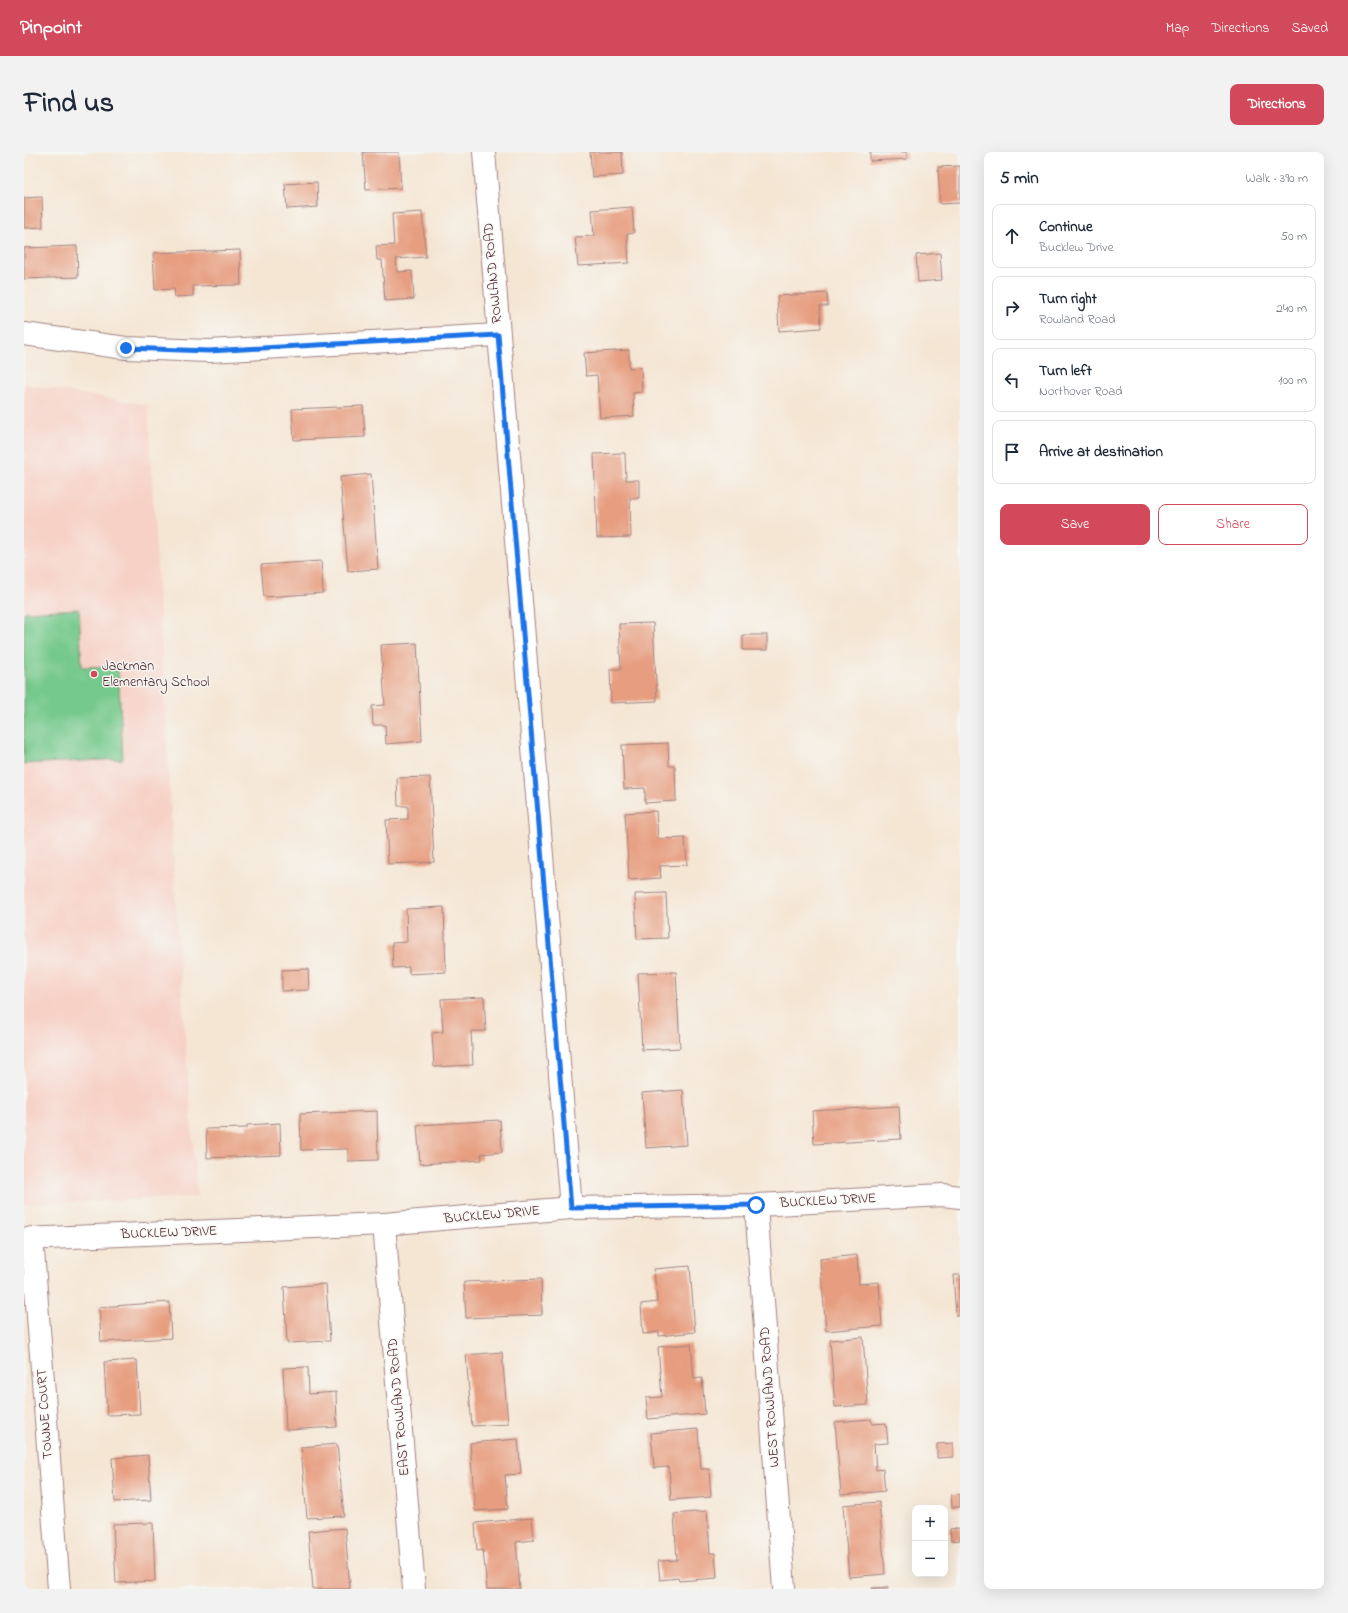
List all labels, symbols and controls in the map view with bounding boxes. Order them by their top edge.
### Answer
text: Pinpoint [20,15,82,42]
text: Map [1166,18,1189,39]
text: Directions [1211,18,1269,39]
text: Saved [1291,18,1328,39]
text: Find us [24,84,114,125]
button: Directions [1230,84,1324,125]
text: 5 min [1000,166,1039,191]
text: Walk · 390 m [1246,169,1308,188]
text: Continue [1039,216,1093,238]
street label: ROWLAND ROAD [478,222,508,324]
icon: ahead [1001,225,1023,247]
text: 50 m [1281,227,1307,246]
text: Bucklew Drive [1039,238,1114,257]
text: Turn right [1039,288,1097,310]
icon: right [1001,297,1023,319]
text: 240 m [1276,299,1307,318]
text: Rowland Road [1039,310,1116,329]
route end [117,339,135,357]
text: Turn left [1039,360,1092,382]
icon: left [1001,369,1023,391]
text: 100 m [1278,371,1307,390]
text: Northover Road [1039,382,1123,401]
icon: arrive [1001,441,1023,463]
text: Arrive at destination [1039,441,1163,463]
button: Save [1000,504,1150,545]
button: Share [1158,504,1308,545]
place label: Jackman Elementary School [102,656,209,694]
marker: Jackman Elementary School [89,669,99,679]
street label: BUCKLEW DRIVE [778,1188,877,1214]
route start [747,1196,765,1214]
street label: BUCKLEW DRIVE [442,1200,541,1230]
street label: BUCKLEW DRIVE [120,1221,217,1245]
street label: WEST ROWLAND ROAD [755,1326,785,1468]
street label: EAST ROWLAND ROAD [383,1337,415,1477]
street label: TOWNE COURT [31,1368,59,1460]
map controls [912,1505,948,1577]
button: + [912,1505,948,1541]
button: − [912,1541,948,1577]

